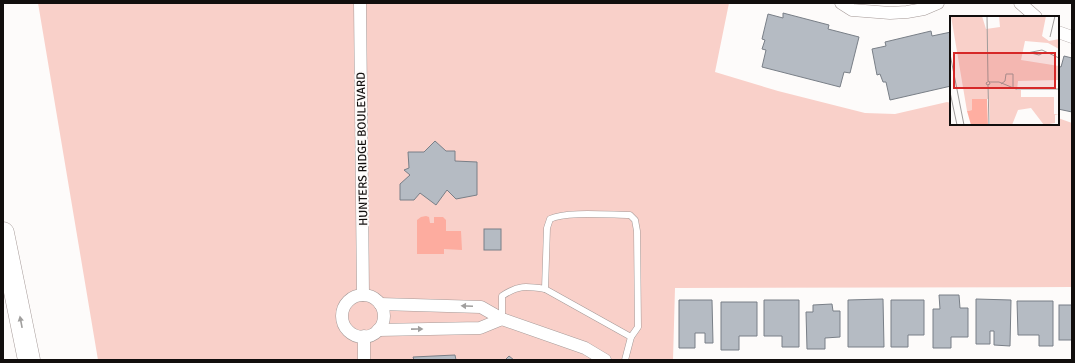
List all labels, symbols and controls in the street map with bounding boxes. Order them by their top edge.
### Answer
inset map [950,16,1059,125]
street label: HUNTERS RIDGE BOULEVARD [354,72,371,226]
one-way arrow [461,303,473,310]
one-way arrow [18,316,24,328]
one-way arrow [411,326,424,332]

